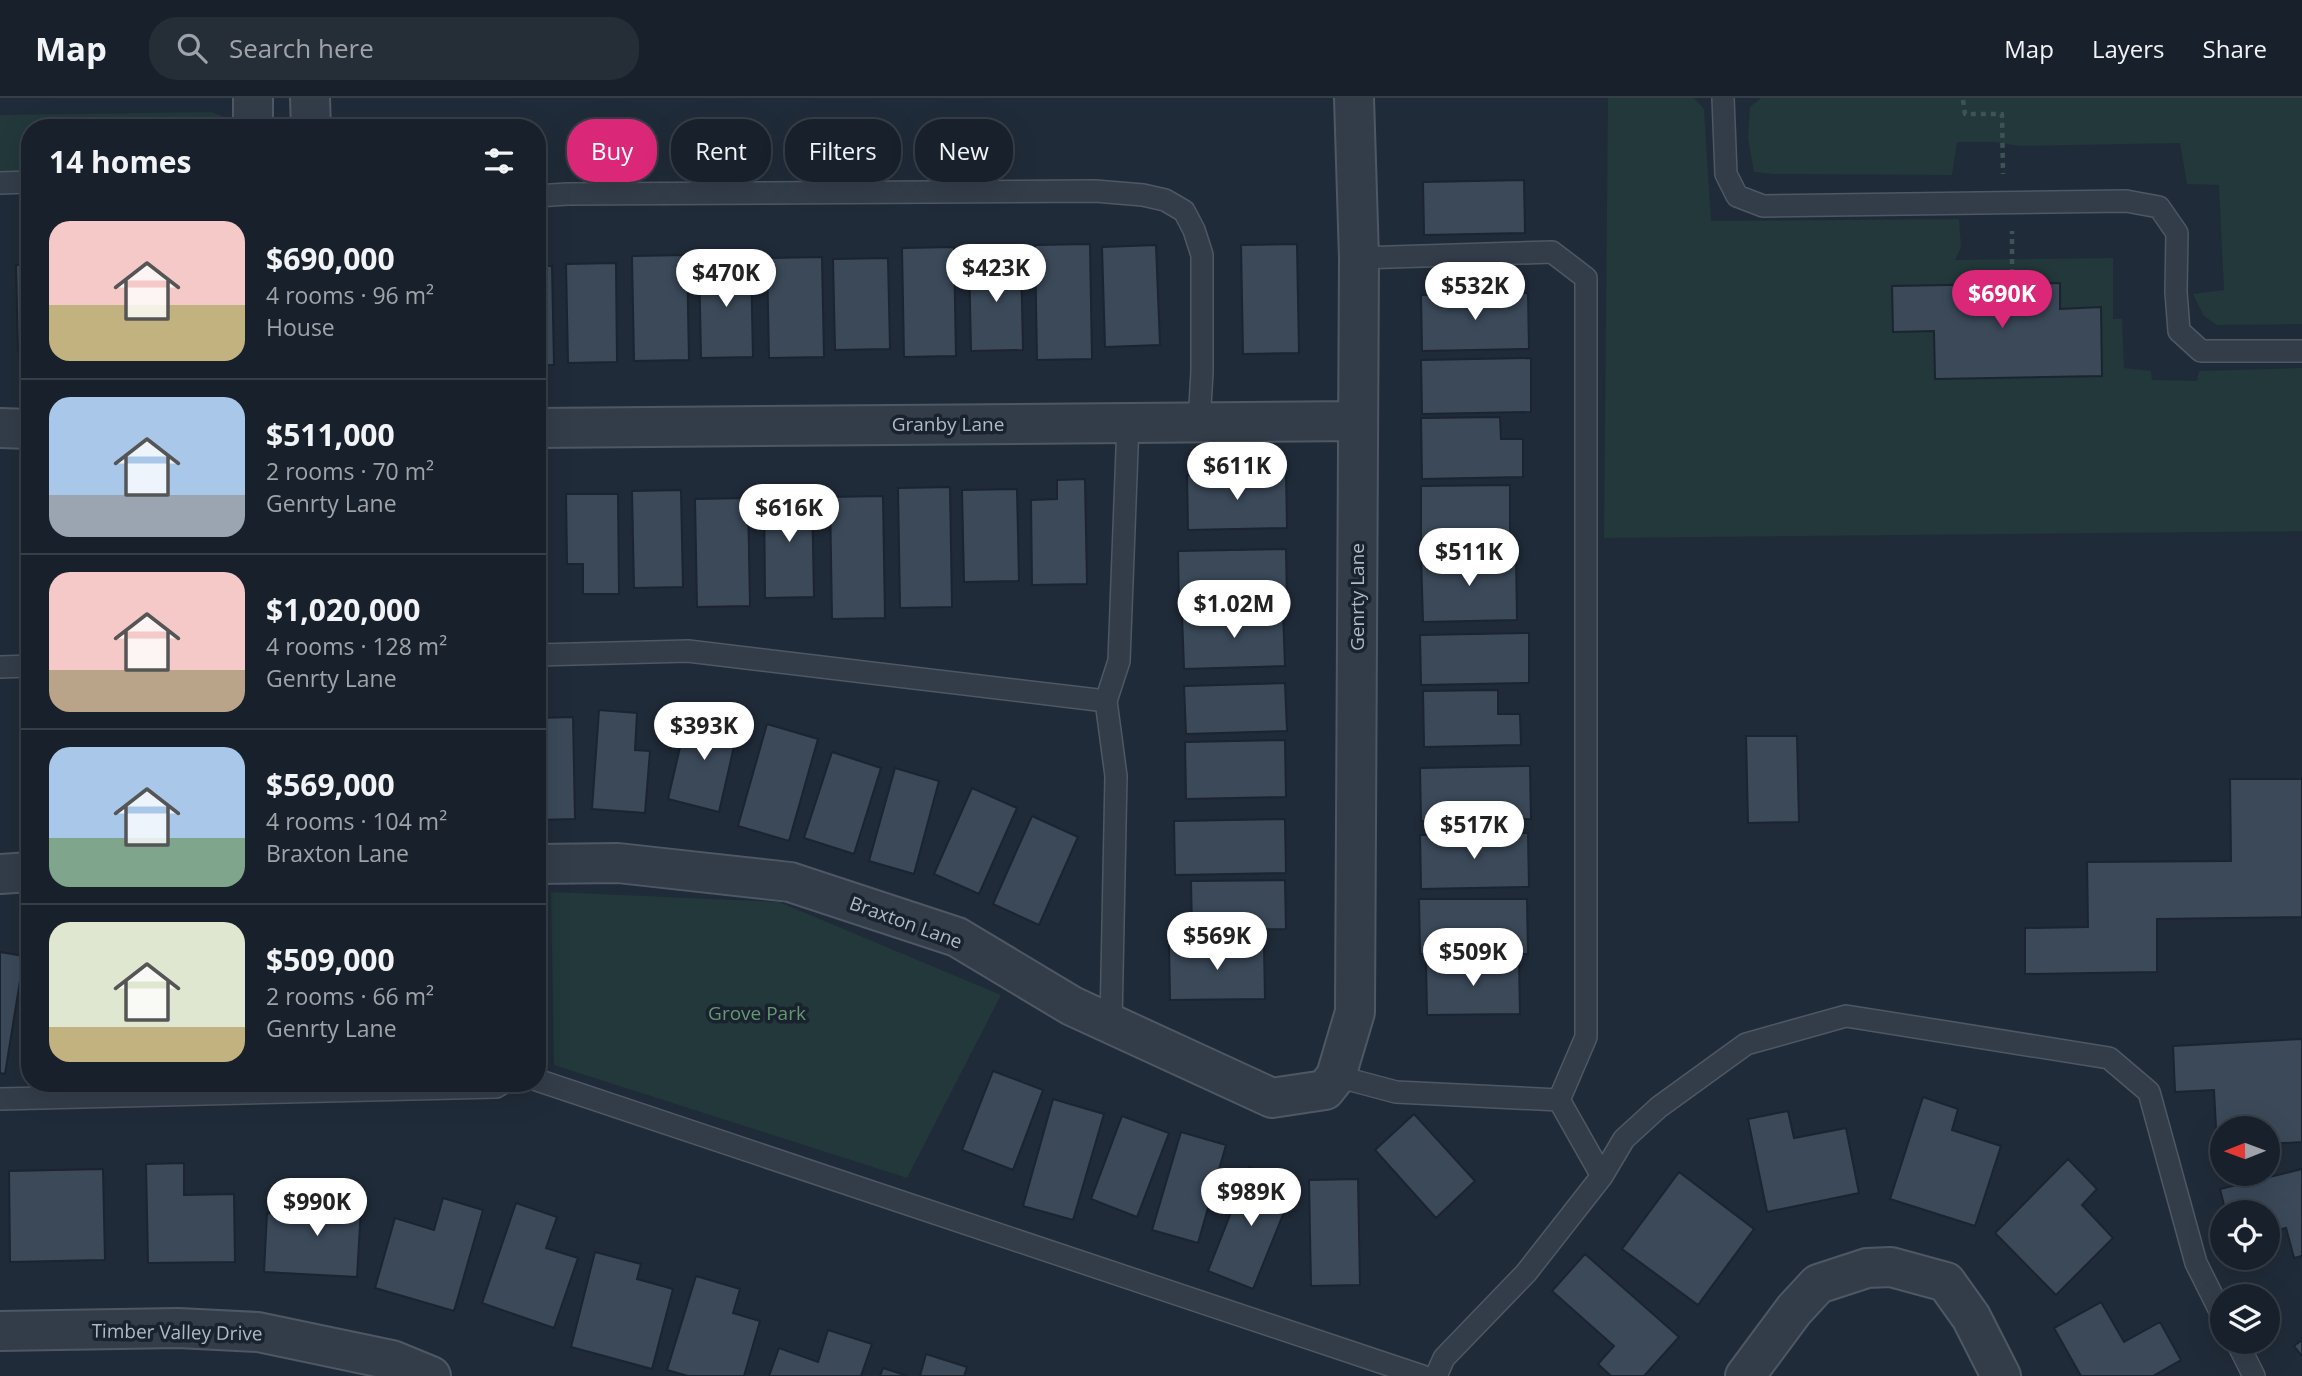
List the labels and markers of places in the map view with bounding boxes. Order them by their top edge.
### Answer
pin: $423K [947,244,1045,304]
pin: $470K [677,250,775,309]
pin: $532K [1426,262,1524,322]
pin: $690K [1953,271,2051,330]
pin: $611K [1188,442,1286,502]
pin: $616K [740,484,838,544]
pin: $511K [1420,528,1518,588]
pin: $1.02M [1177,580,1291,640]
pin: $393K [655,702,753,762]
pin: $517K [1425,802,1523,861]
pin: $569K [1168,912,1266,972]
pin: $509K [1424,928,1522,988]
pin: $989K [1202,1168,1300,1228]
pin: $990K [268,1178,366,1238]

